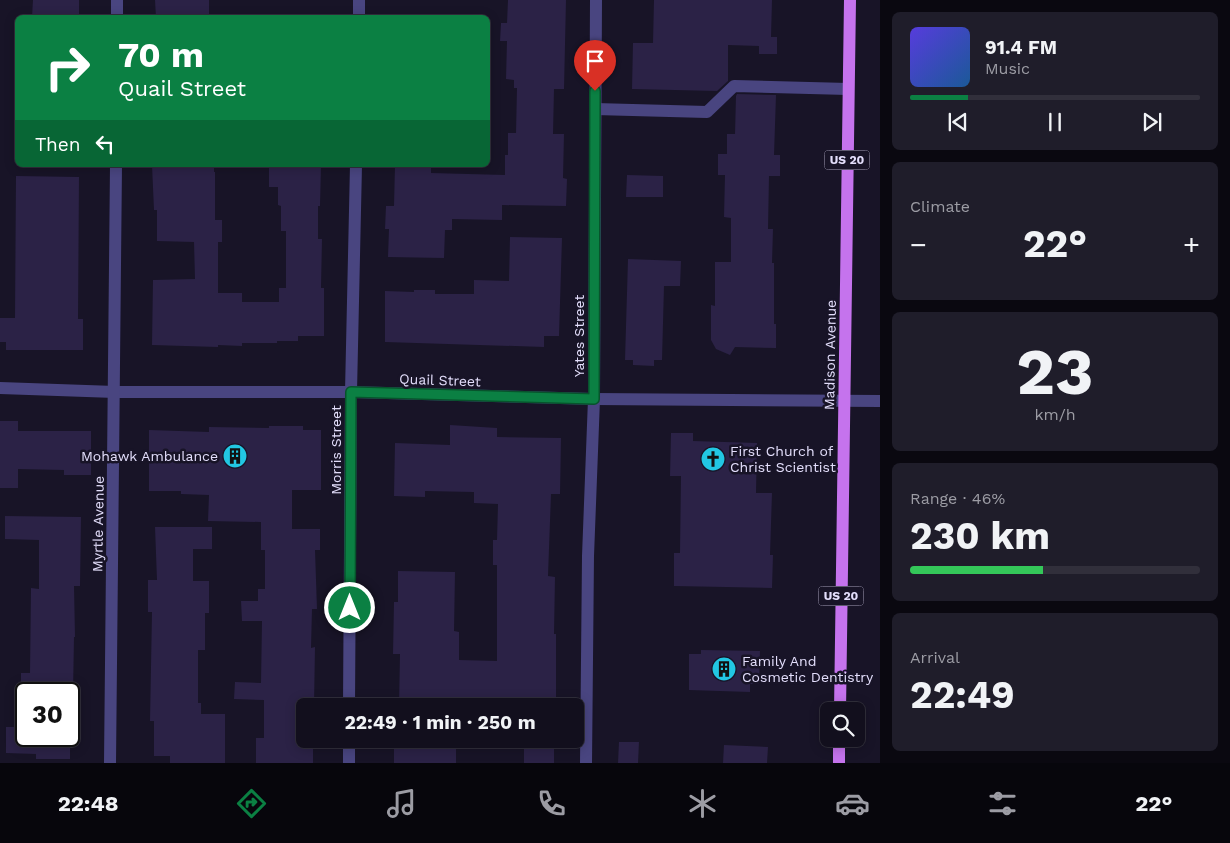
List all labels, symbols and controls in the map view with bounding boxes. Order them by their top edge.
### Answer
text: 70 m [118,34,204,76]
icon: right [35,35,100,100]
text: 91.4 FM [985,36,1057,59]
pin [574,40,616,91]
icon: arrive [581,47,609,75]
text: Music [985,59,1030,78]
text: Quail Street [118,76,246,101]
icon: previous [944,108,972,136]
icon: pause [1041,108,1069,136]
icon: next [1138,108,1166,136]
icon: left [91,130,119,158]
text: Then [35,133,81,156]
road number: US 20 [824,150,870,170]
text: Climate [910,197,970,216]
text: 22° [1023,222,1087,266]
text: − [910,228,927,261]
text: + [1183,228,1200,261]
street label: Yates Street [571,295,587,377]
street label: Madison Avenue [821,300,839,410]
text: 23 [1016,334,1094,410]
street label: Quail Street [399,371,481,389]
street label: Morris Street [328,405,344,495]
text: km/h [1034,405,1076,424]
building icon: Mohawk Ambulance [222,443,248,469]
place label: First Church of Christ Scientist [730,443,836,475]
church icon: First Church of Christ Scientist [700,446,726,472]
place label: Mohawk Ambulance [81,448,218,464]
street label: Myrtle Avenue [89,476,107,572]
text: Range · 46% [910,489,1005,508]
text: 230 km [910,514,1050,558]
position arrow [323,581,375,633]
road number: US 20 [818,586,864,606]
text: Arrival [910,648,960,667]
place label: Family And Cosmetic Dentistry [742,653,874,685]
building icon: Family And Cosmetic Dentistry [711,656,737,682]
text: 22:49 [910,673,1015,717]
speed limit sign: 30 [15,682,80,747]
map controls [820,702,865,747]
button: search [820,702,865,747]
text: 22:49 · 1 min · 250 m [344,711,536,734]
icon: directions [234,786,269,821]
icon: music [384,786,419,821]
icon: phone [534,786,569,821]
icon: climate [685,786,720,821]
icon: car [835,786,870,821]
icon: filters [985,786,1020,821]
text: 22:48 [58,791,119,816]
text: 22° [1135,791,1172,816]

